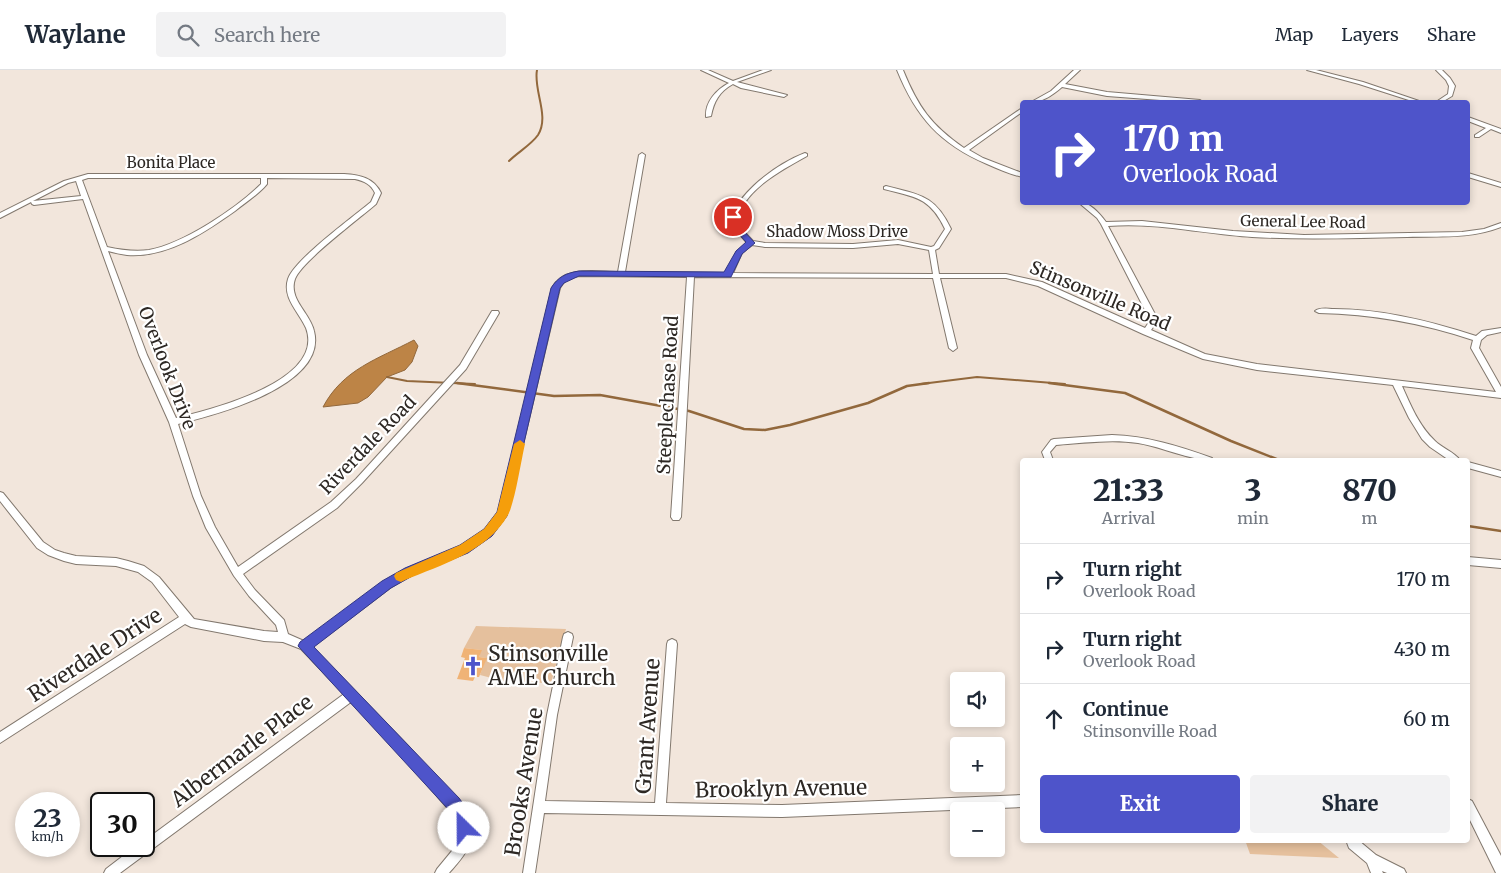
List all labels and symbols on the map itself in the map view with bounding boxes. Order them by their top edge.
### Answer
street label: Bonita Place [127,153,216,172]
pin [712,196,754,238]
street label: General Lee Road [1240,211,1366,232]
street label: Shadow Moss Drive [766,222,908,241]
street label: Stinsonville Road [1026,255,1174,336]
street label: Overlook Drive [133,303,201,433]
street label: Steeplechase Road [652,315,683,475]
street label: Riverdale Road [315,390,421,499]
street label: Riverdale Drive [23,601,167,708]
place label: Stinsonville AME Church [487,640,616,691]
church icon: Stinsonville AME Church [462,655,484,677]
street label: Grant Avenue [629,657,666,795]
street label: Albermarle Place [165,688,318,813]
street label: Brooks Avenue [498,706,549,858]
street label: Brooklyn Avenue [695,773,867,803]
speed limit sign: 30 [90,792,155,857]
position arrow [437,801,489,853]

